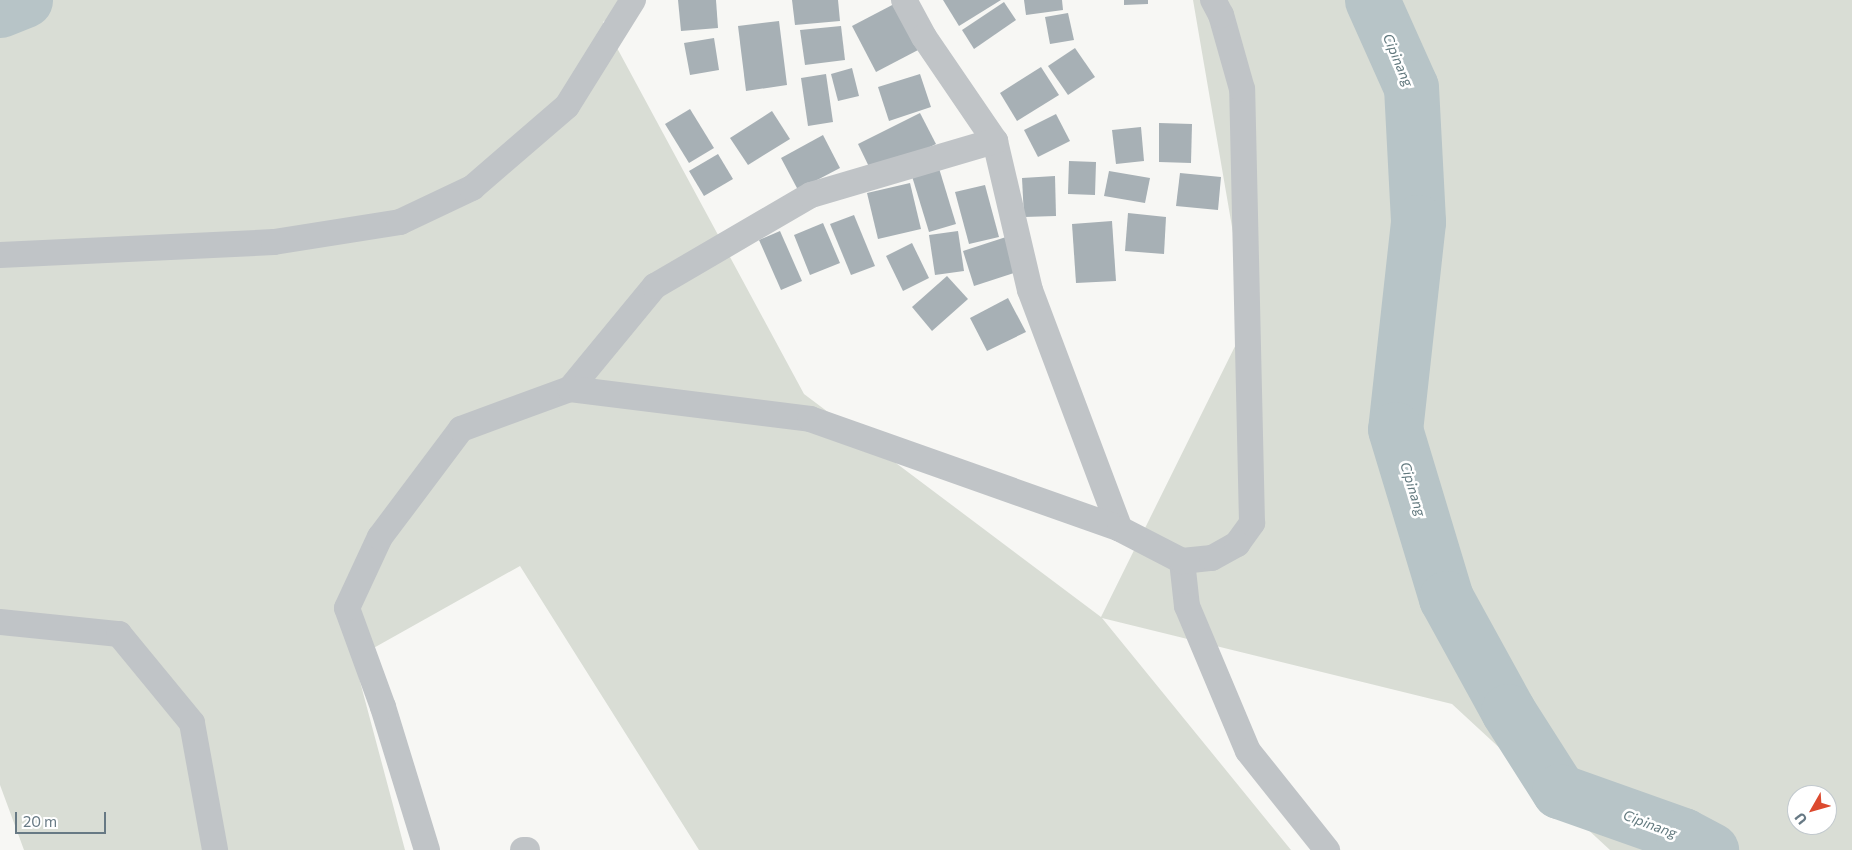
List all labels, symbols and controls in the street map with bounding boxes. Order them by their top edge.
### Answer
water label: Cipinang [1379,31,1417,89]
water label: Cipinang [1397,460,1429,518]
north arrow [1787,785,1837,835]
scale bar [18,802,109,834]
water label: Cipinang [1621,807,1679,841]
text: U [1791,810,1810,828]
text: 20 m [23,812,57,830]

